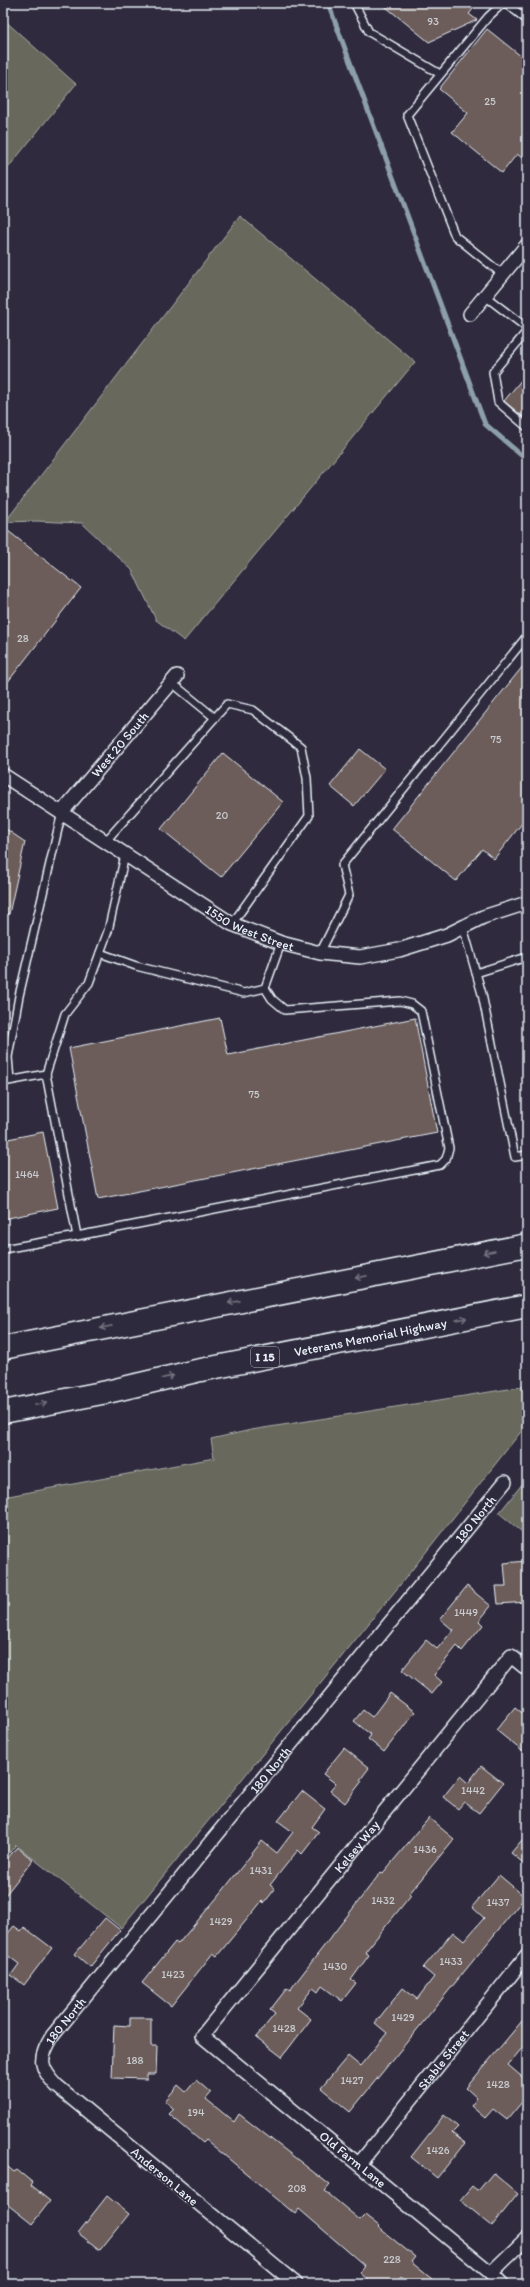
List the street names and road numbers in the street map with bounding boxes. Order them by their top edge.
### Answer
street label: West 20 South [88,708,152,780]
street label: 1550 West Street [202,902,296,954]
street label: Veterans Memorial Highway [293,1315,448,1360]
road number: I 15 [251,1347,279,1367]
street label: 180 North [452,1492,499,1546]
street label: 180 North [247,1743,294,1797]
street label: Kelsey Way [331,1817,383,1876]
street label: 180 North [42,1994,89,2047]
street label: Stable Street [415,2027,472,2093]
street label: Old Farm Lane [316,2128,389,2191]
street label: Anderson Lane [128,2144,201,2209]

